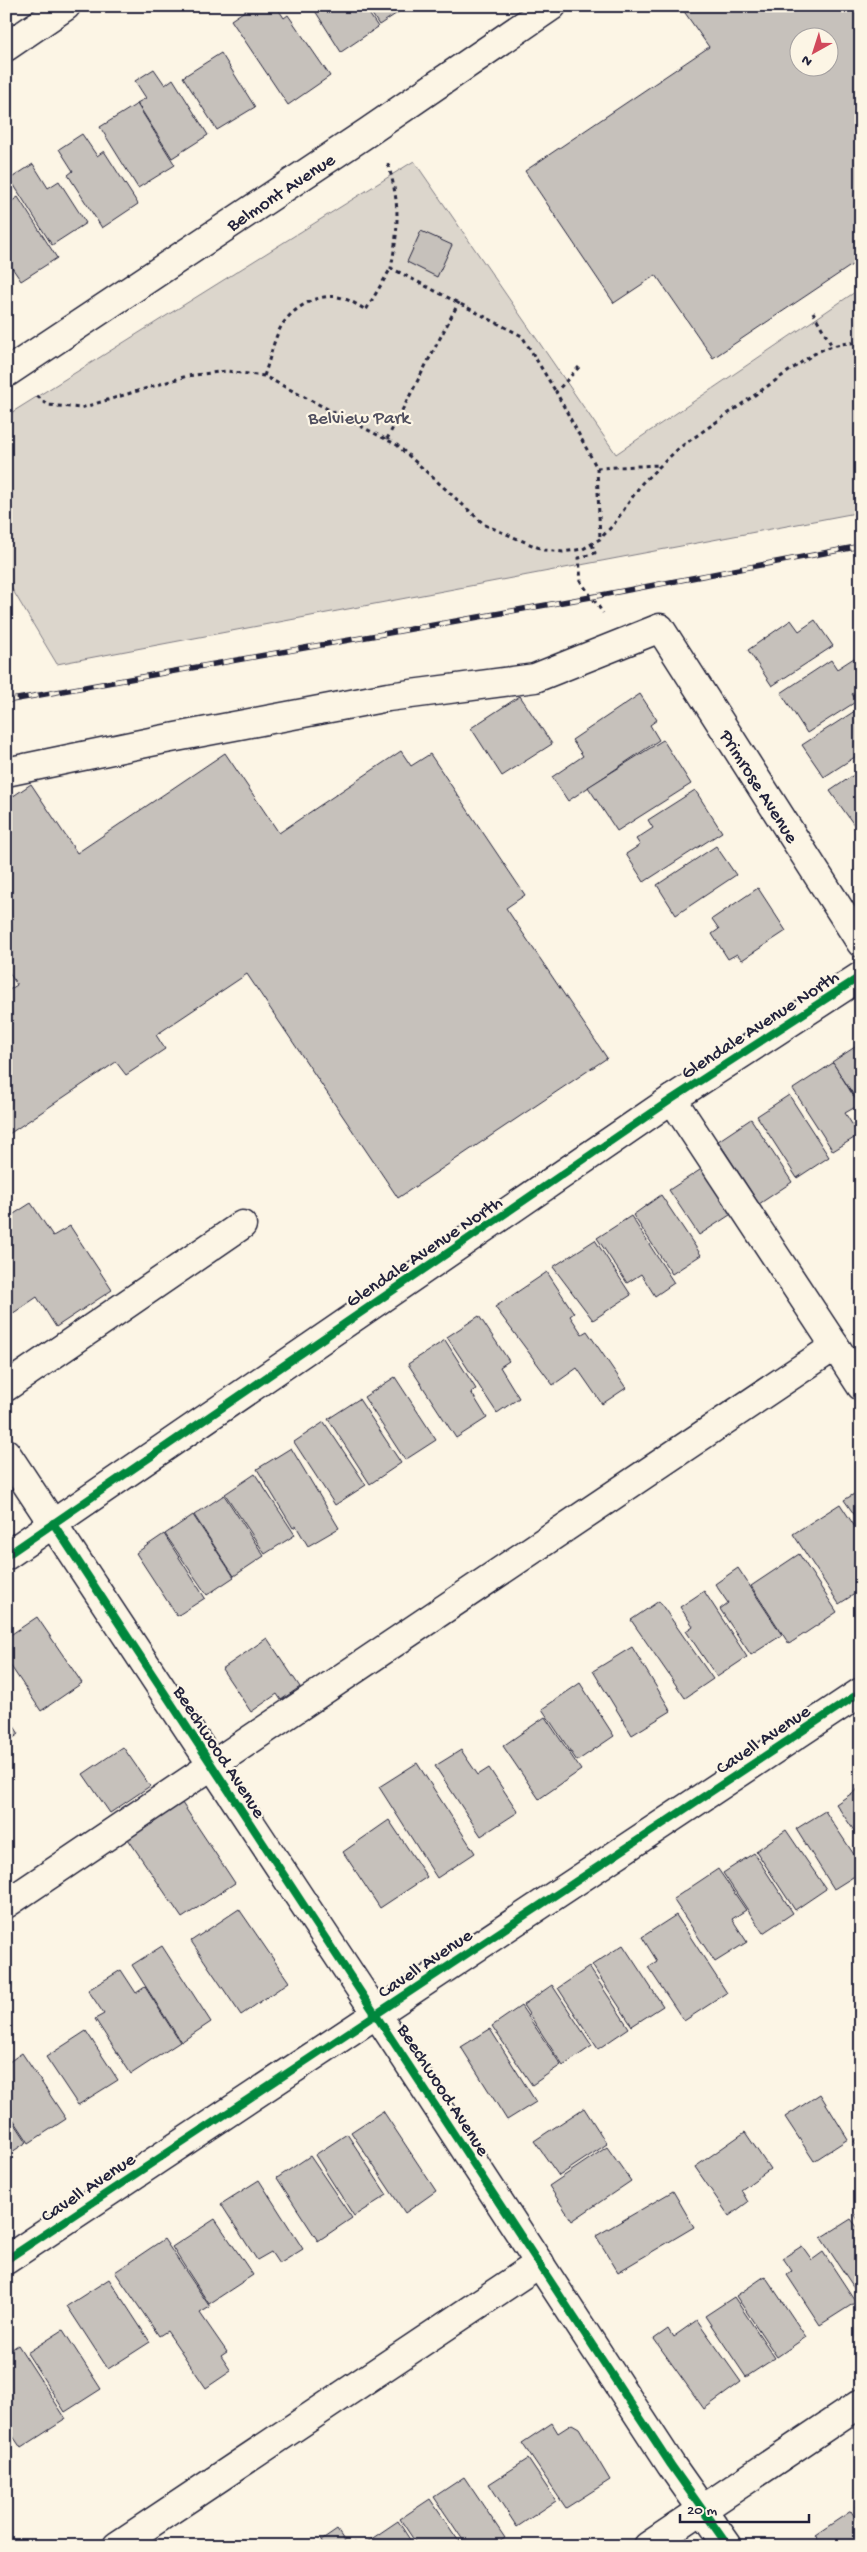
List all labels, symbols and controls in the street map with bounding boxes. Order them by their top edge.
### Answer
north arrow [790,28,840,78]
text: N [798,51,816,70]
street label: Belmont Avenue [222,149,341,239]
park label: Belview Park [307,408,411,431]
street label: Primrose Avenue [712,726,802,849]
street label: Glendale Avenue North [678,966,844,1086]
street label: Glendale Avenue North [342,1192,508,1314]
street label: Beechwood Avenue [166,1682,270,1824]
street label: Cavell Avenue [712,1701,816,1781]
street label: Cavell Avenue [374,1925,478,2005]
street label: Beechwood Avenue [390,2020,494,2162]
street label: Cavell Avenue [37,2149,141,2229]
scale bar [680,2492,808,2524]
text: 20 m [687,2502,717,2520]

